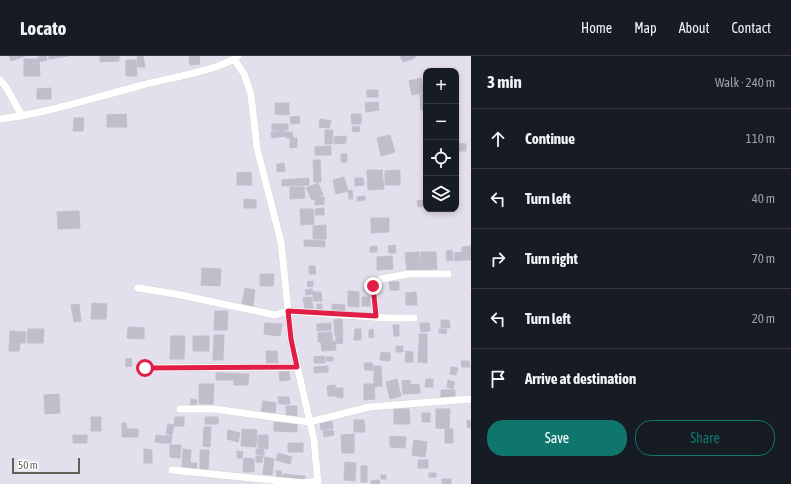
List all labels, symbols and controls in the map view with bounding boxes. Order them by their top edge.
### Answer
text: Locato [20,17,66,39]
text: Home [581,20,612,36]
text: Map [634,20,657,36]
text: About [679,20,710,36]
text: Contact [732,20,771,36]
map controls [423,68,459,212]
button: + [423,68,459,104]
text: 3 min [487,72,522,92]
text: Walk · 240 m [715,75,775,90]
button: − [423,104,459,140]
icon: ahead [487,128,509,150]
text: Continue [525,130,575,147]
text: 110 m [746,131,775,146]
button: locate [423,140,459,176]
button: layers [423,176,459,212]
icon: left [487,188,509,210]
text: Turn left [525,190,571,207]
text: 40 m [752,191,775,206]
icon: right [487,248,509,270]
text: Turn right [525,250,578,267]
text: 70 m [752,251,775,266]
route end [364,277,382,295]
icon: left [487,308,509,330]
text: Turn left [525,310,571,327]
text: 20 m [752,311,775,326]
route start [136,359,154,377]
icon: arrive [487,368,509,390]
text: Arrive at destination [525,370,636,387]
button: Save [487,420,627,456]
button: Share [635,420,775,456]
scale bar [12,456,80,475]
text: 50 m [18,459,38,471]

